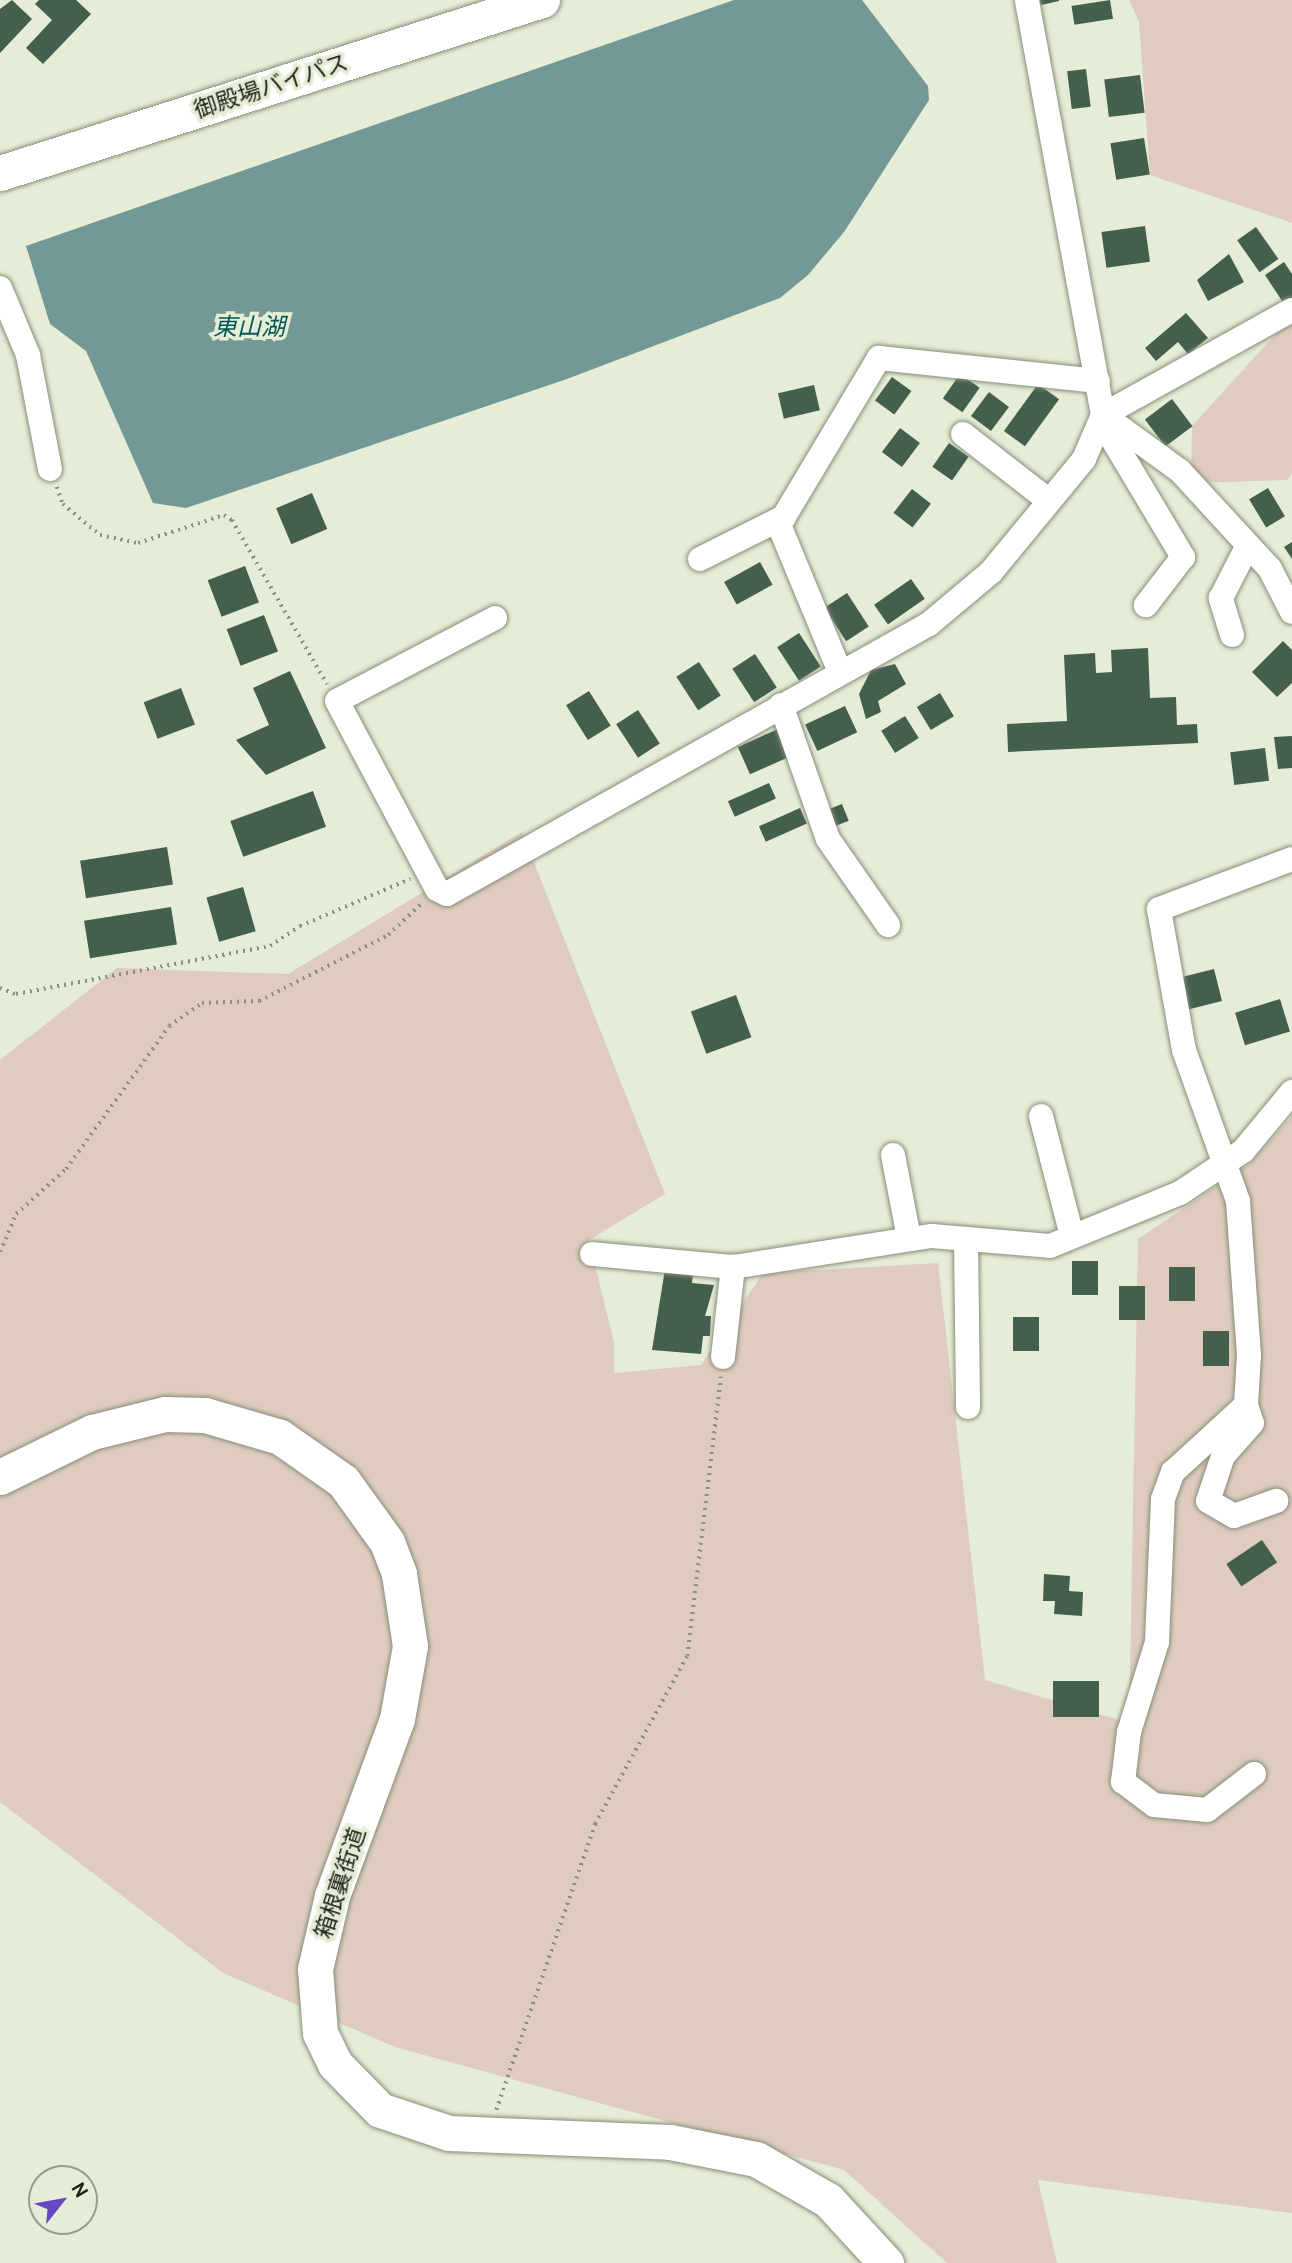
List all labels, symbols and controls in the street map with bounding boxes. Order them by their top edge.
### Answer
street label: 御殿場バイパス [190,48,352,124]
water label: 東山湖 [213,313,285,341]
street label: 箱根裏街道 [309,1824,371,1942]
north arrow [28,2165,98,2235]
text: N [66,2178,93,2202]

